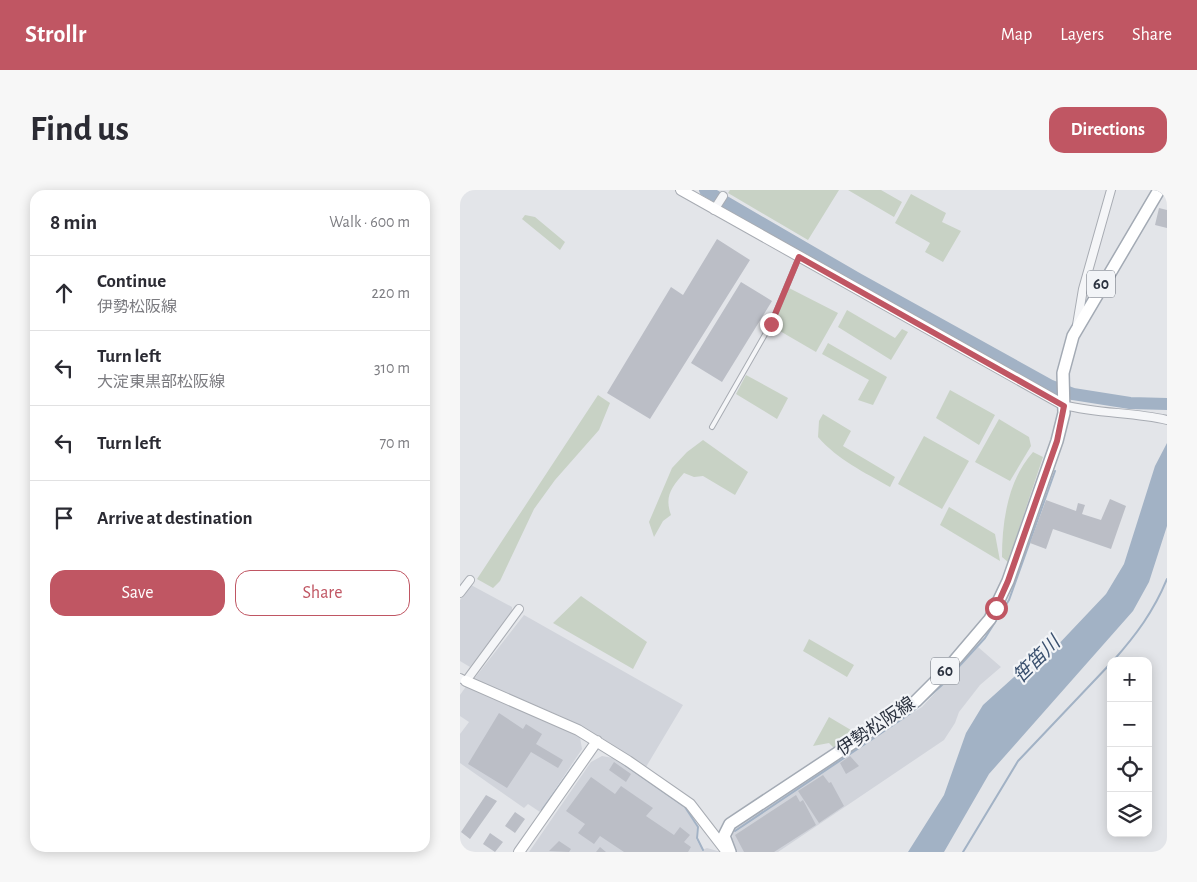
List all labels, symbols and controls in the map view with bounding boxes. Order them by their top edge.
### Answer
text: Strollr [25,23,86,47]
text: Map [1001,26,1032,44]
text: Layers [1060,26,1104,44]
text: Share [1132,26,1172,44]
button: Directions [1049,107,1167,153]
text: Find us [30,112,129,147]
text: 8 min [50,212,97,233]
text: Walk · 600 m [329,214,410,230]
road number: 60 [1087,270,1115,298]
text: Continue [97,272,166,291]
icon: ahead [50,279,78,307]
text: 220 m [372,285,410,301]
text: 伊勢松阪線 [97,299,177,315]
route end [760,313,783,336]
text: Turn left [97,347,161,366]
icon: left [50,354,78,382]
text: 310 m [374,360,410,376]
text: 大淀東黒部松阪線 [97,374,225,390]
icon: left [50,429,78,457]
text: Turn left [97,434,161,453]
text: 70 m [379,435,410,451]
icon: arrive [50,504,78,532]
text: Arrive at destination [97,509,253,528]
button: Save [50,570,225,616]
button: Share [235,570,410,616]
route start [985,597,1008,620]
water label: 笹笛川 [1009,630,1065,687]
map controls [1107,657,1152,837]
button: + [1107,657,1152,702]
road number: 60 [931,658,959,684]
street label: 伊勢松阪線 [833,693,918,760]
button: − [1107,702,1152,747]
button: locate [1107,747,1152,792]
button: layers [1107,792,1152,837]

